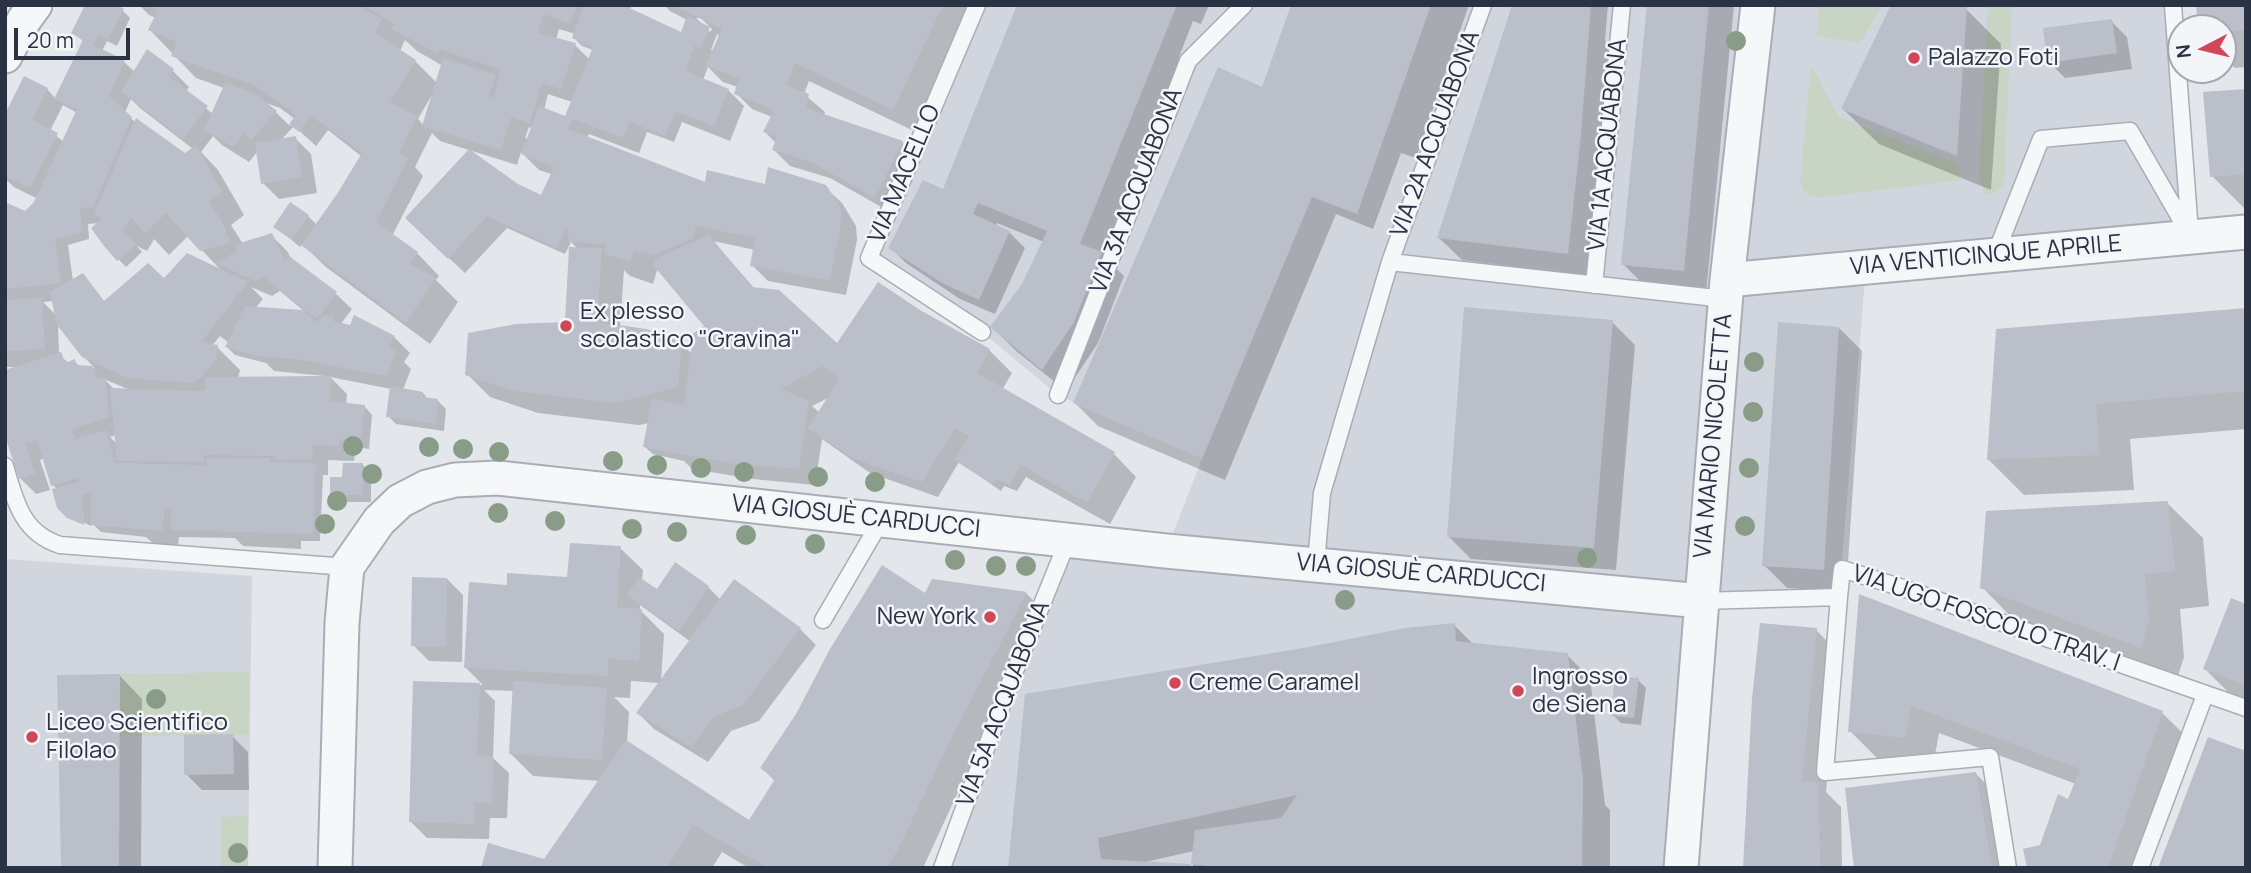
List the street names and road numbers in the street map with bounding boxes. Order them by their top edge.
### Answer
street label: VIA 2A ACQUABONA [1385,27,1487,241]
street label: VIA 1A ACQUABONA [1583,37,1633,253]
street label: VIA 3A ACQUABONA [1085,84,1189,298]
street label: VIA MACELLO [863,101,947,247]
street label: VIA VENTICINQUE APRILE [1849,230,2123,282]
street label: VIA MARIO NICOLETTA [1689,312,1739,560]
street label: VIA GIOSUÈ CARDUCCI [730,490,982,544]
street label: VIA GIOSUÈ CARDUCCI [1295,549,1547,599]
street label: VIA UGO FOSCOLO TRAV. I [1848,560,2124,678]
street label: VIA 5A ACQUABONA [951,597,1057,811]

